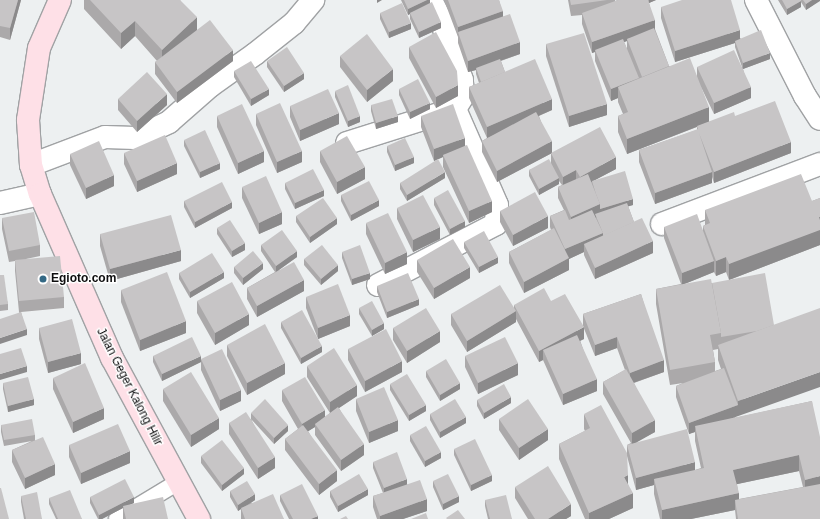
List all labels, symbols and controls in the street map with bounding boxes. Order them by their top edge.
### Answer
place label: Egioto.com [51,272,116,286]
marker: Egioto.com [38,274,48,284]
street label: Jalan Geger Kalong Hilir [93,326,165,448]

